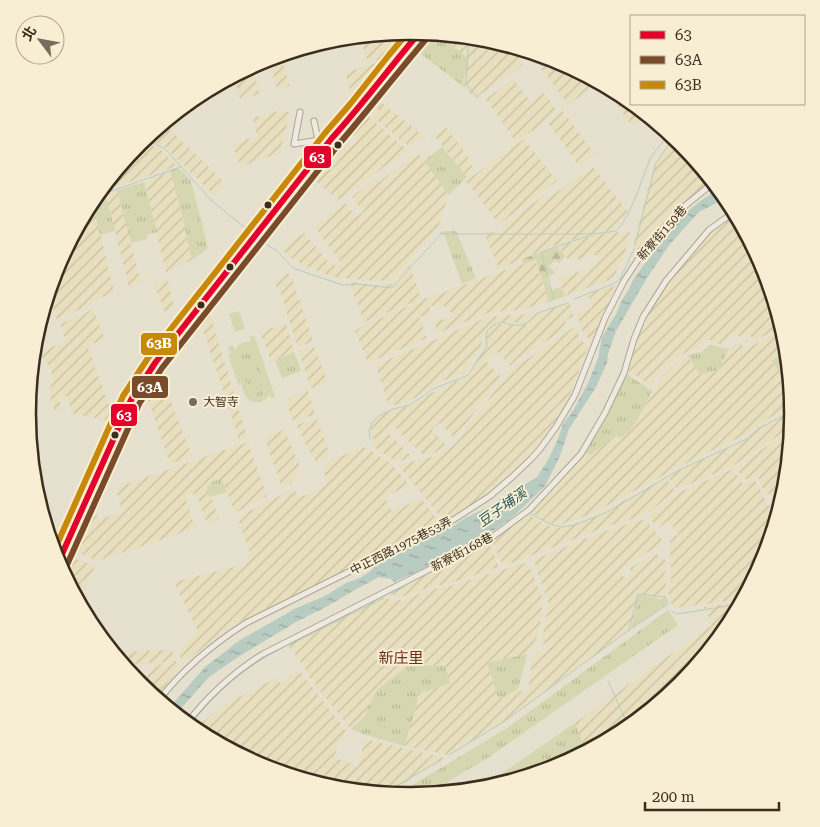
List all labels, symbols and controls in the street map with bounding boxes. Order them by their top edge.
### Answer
north arrow [15,15,65,65]
legend [630,15,805,105]
text: 北 [18,23,39,43]
text: 63 [675,26,692,44]
text: 63A [675,51,703,69]
text: 63B [675,76,702,94]
unlabelled marker [333,140,343,150]
line badge: 63 [303,145,332,169]
text: 63 [309,149,325,165]
unlabelled marker [263,200,273,210]
street label: 新寮街150巷 [634,203,690,263]
unlabelled marker [225,262,235,272]
unlabelled marker [196,300,206,310]
line badge: 63B [140,332,178,356]
text: 63B [146,335,172,351]
line badge: 63A [131,375,169,399]
text: 63A [137,379,163,395]
place label: 大智寺 [203,395,239,409]
marker: 大智寺 [187,396,199,408]
line badge: 63 [110,403,138,427]
text: 63 [116,407,132,423]
unlabelled marker [110,430,120,440]
water label: 豆子埔溪 [474,483,531,530]
street label: 中正西路1975巷53弄 [348,514,454,578]
street label: 新寮街168巷 [429,530,495,574]
district label: 新庄里 [378,649,424,667]
scale bar [645,780,779,812]
text: 200 m [652,788,695,806]

